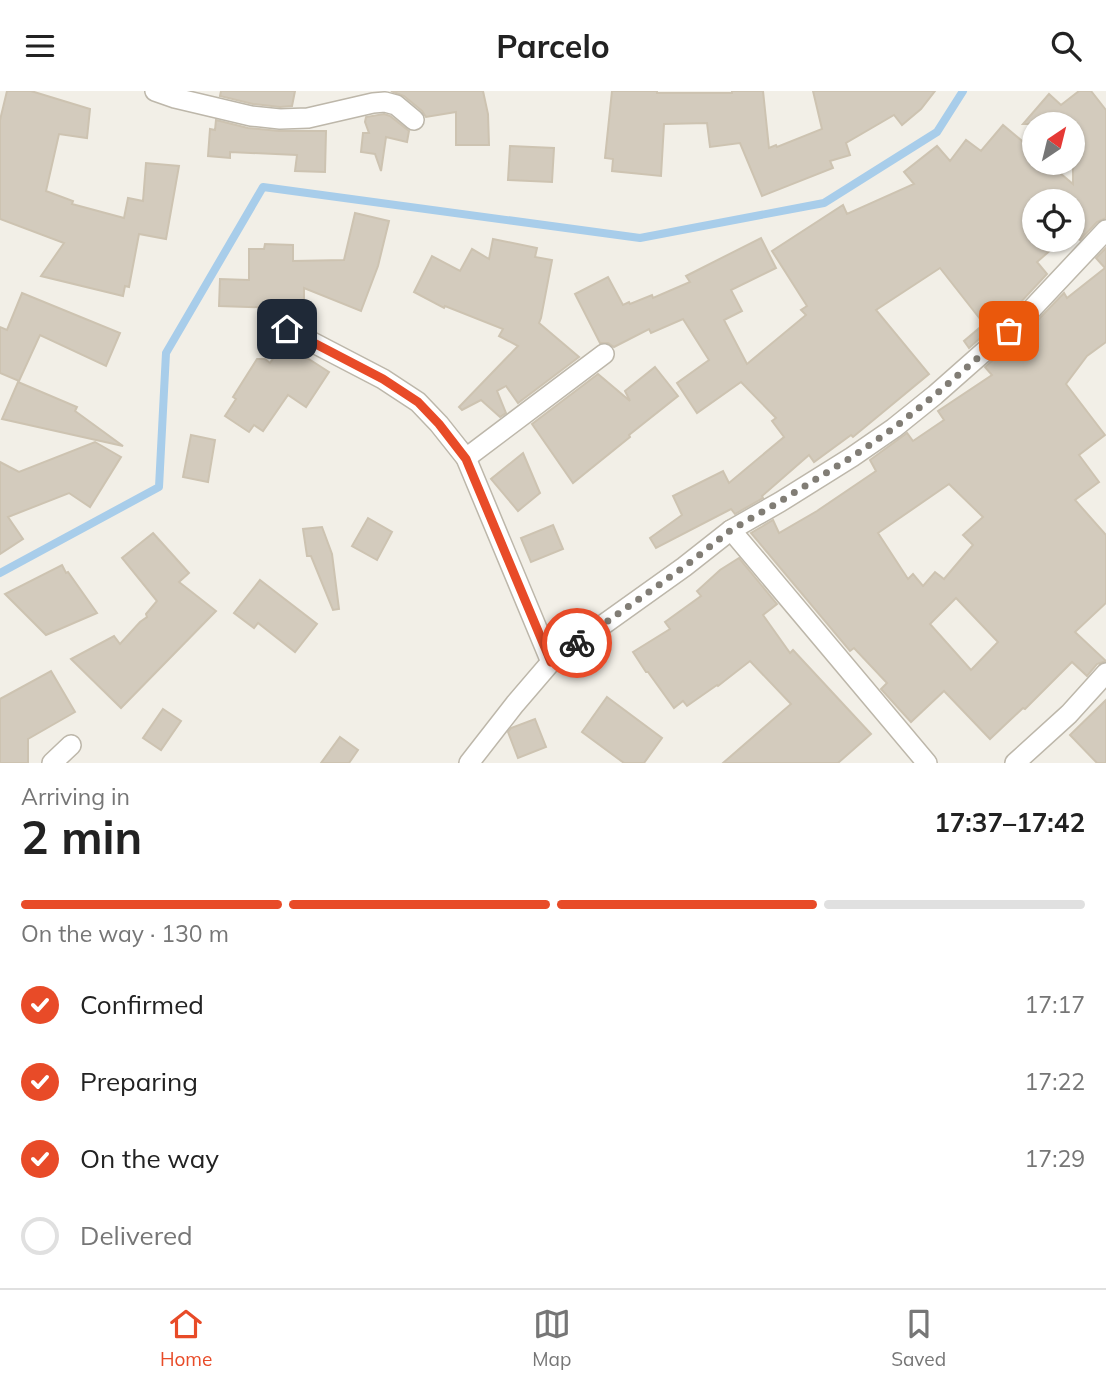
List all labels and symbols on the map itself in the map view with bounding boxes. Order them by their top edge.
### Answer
north arrow [1022,112,1085,175]
pin [257,299,317,359]
pin [979,301,1039,361]
courier [542,608,612,678]

